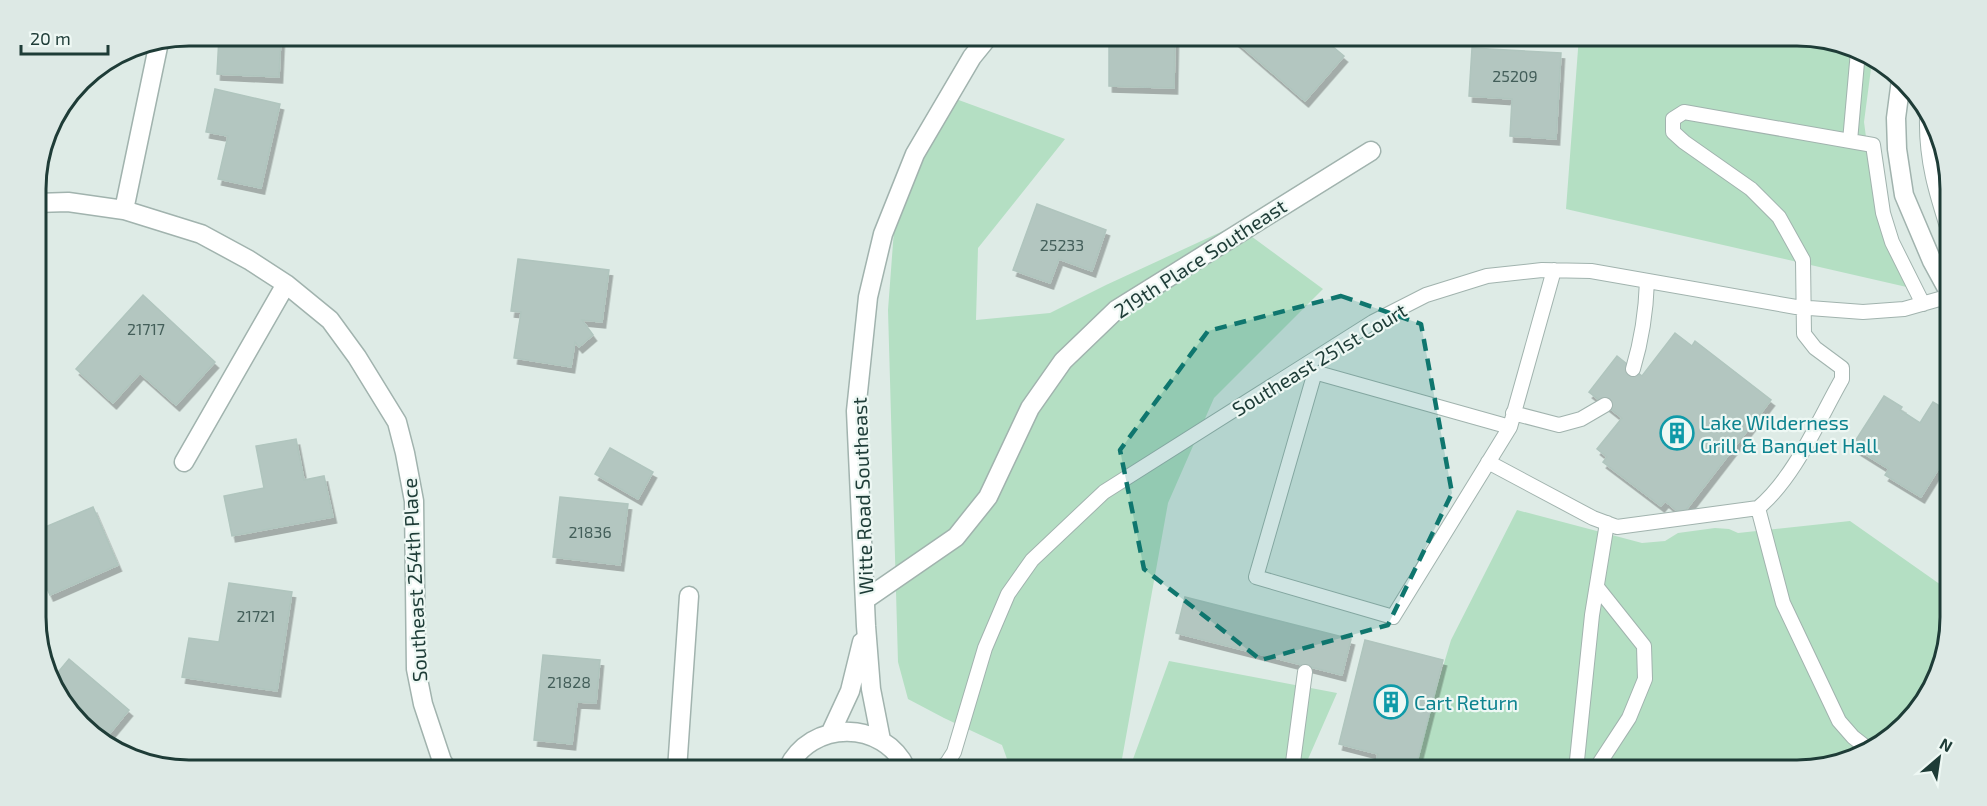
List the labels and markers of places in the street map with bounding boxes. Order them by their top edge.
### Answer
place label: Lake Wilderness Grill & Banquet Hall [1700,410,1878,457]
building icon: Lake Wilderness Grill & Banquet Hall [1659,415,1695,451]
building icon: Cart Return [1373,684,1409,720]
place label: Cart Return [1414,690,1518,714]

